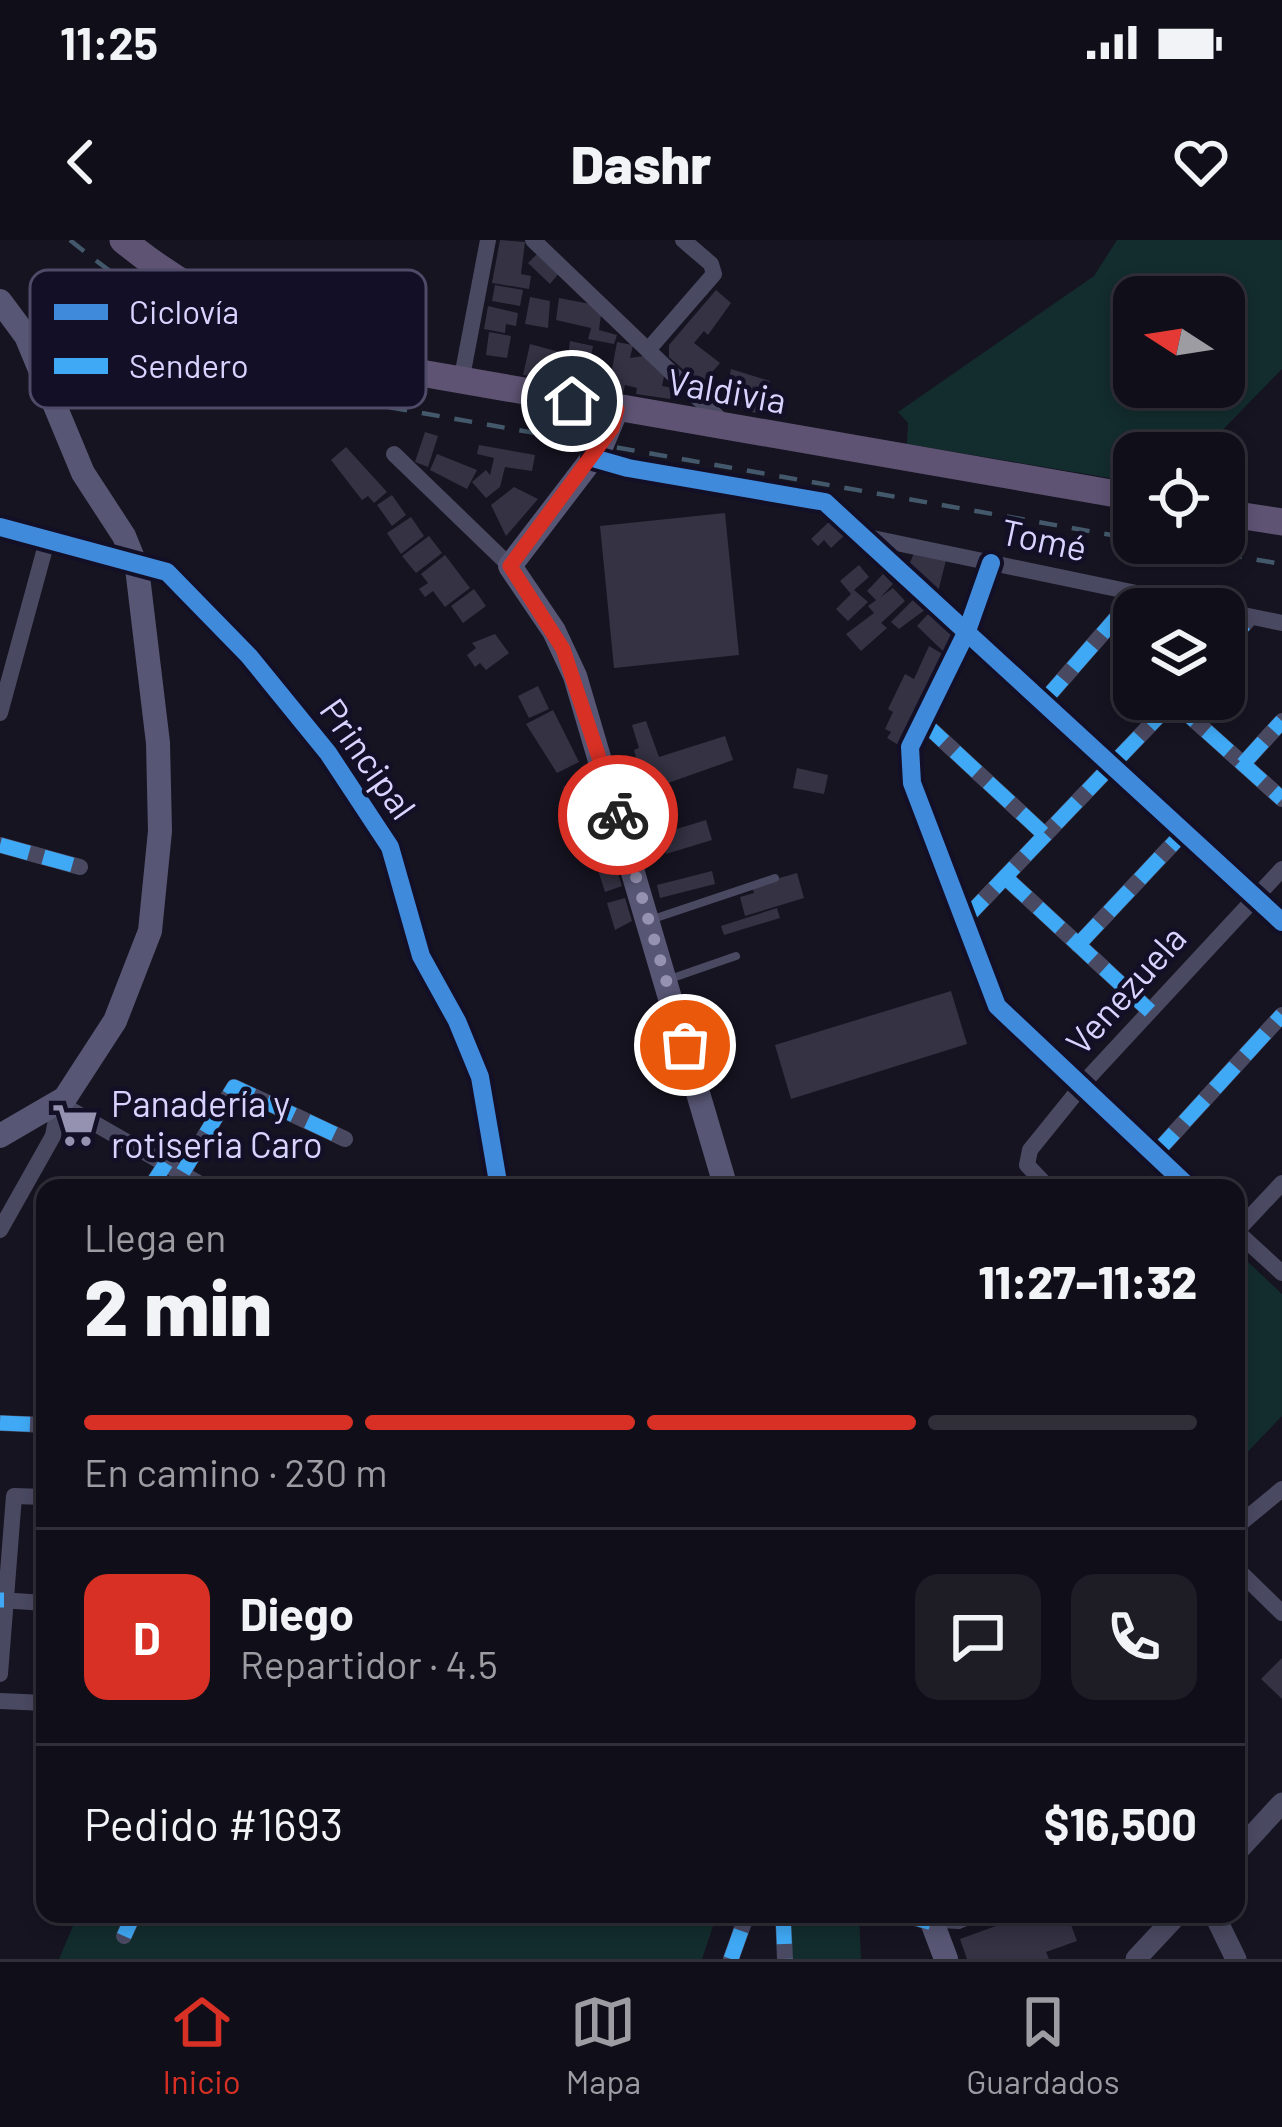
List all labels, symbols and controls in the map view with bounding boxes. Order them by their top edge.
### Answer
text: 11:25 [60,15,158,69]
icon: back [48,129,114,195]
icon: heart [1168,129,1234,195]
text: Dashr [571,130,711,195]
legend [30,270,426,408]
north arrow [1113,276,1245,408]
map controls [1113,276,1245,720]
text: Ciclovía [129,291,239,331]
text: Sendero [129,345,249,385]
pin [521,350,623,452]
street label: Valdivia [665,358,790,421]
icon: home [539,368,605,434]
button: locate [1113,432,1245,564]
street label: Tomé [998,509,1091,569]
button: layers [1113,588,1245,720]
street label: Principal [312,690,426,827]
courier [558,755,678,875]
icon: bike [585,782,651,848]
street label: Venezuela [1056,916,1194,1062]
pin [634,994,736,1096]
icon: bag [652,1012,718,1078]
place label: Panadería y rotiseria Caro [111,1081,323,1165]
supermarket icon: Panadería y rotiseria Caro [50,1100,100,1150]
text: Llega en [84,1213,226,1260]
text: 11:27–11:32 [978,1254,1197,1308]
text: 2 min [84,1258,272,1352]
text: En camino · 230 m [84,1448,387,1495]
button: chat [915,1574,1041,1700]
button: phone [1071,1574,1197,1700]
text: Diego [240,1586,354,1640]
text: D [133,1610,161,1664]
text: Repartidor · 4.5 [240,1640,498,1687]
text: Pedido #1693 [84,1796,343,1850]
text: $16,500 [1044,1796,1197,1850]
tab: Inicio [162,1989,241,2101]
tab: Mapa [566,1989,641,2101]
tab: Guardados [966,1989,1120,2101]

